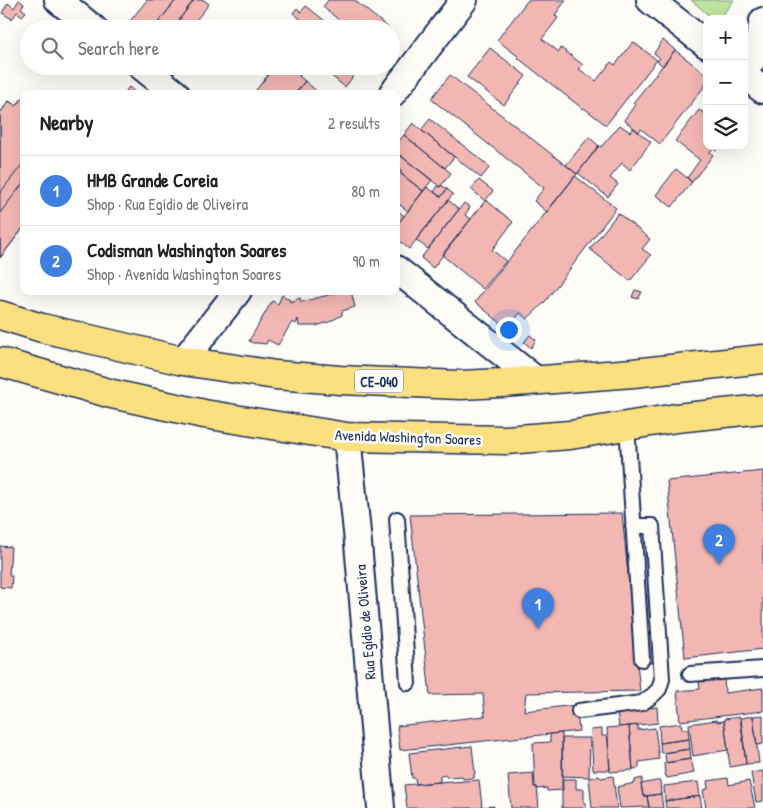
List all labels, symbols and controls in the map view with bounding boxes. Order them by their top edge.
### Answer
map controls [703,15,748,150]
button: + [703,15,748,60]
search box [20,20,400,75]
icon: search [38,34,66,62]
text: Search here [78,35,159,61]
button: − [703,60,748,105]
button: layers [703,105,748,150]
text: Nearby [40,108,93,137]
text: 2 results [328,112,380,134]
text: HMB Grande Coreia [87,167,218,193]
text: 1 [53,180,59,202]
text: 80 m [351,180,380,202]
text: Shop · Rua Egídio de Oliveira [87,193,248,215]
text: Codisman Washington Soares [87,237,286,263]
text: 2 [52,250,60,272]
text: 90 m [352,250,380,272]
text: Shop · Avenida Washington Soares [87,263,281,285]
your location [496,317,522,343]
road number: CE-040 [355,370,403,392]
street label: Avenida Washington Soares [334,424,482,450]
pin: 2 [703,524,735,565]
street label: Rua Egídio de Oliveira [349,563,380,680]
pin: 1 [522,588,554,629]

